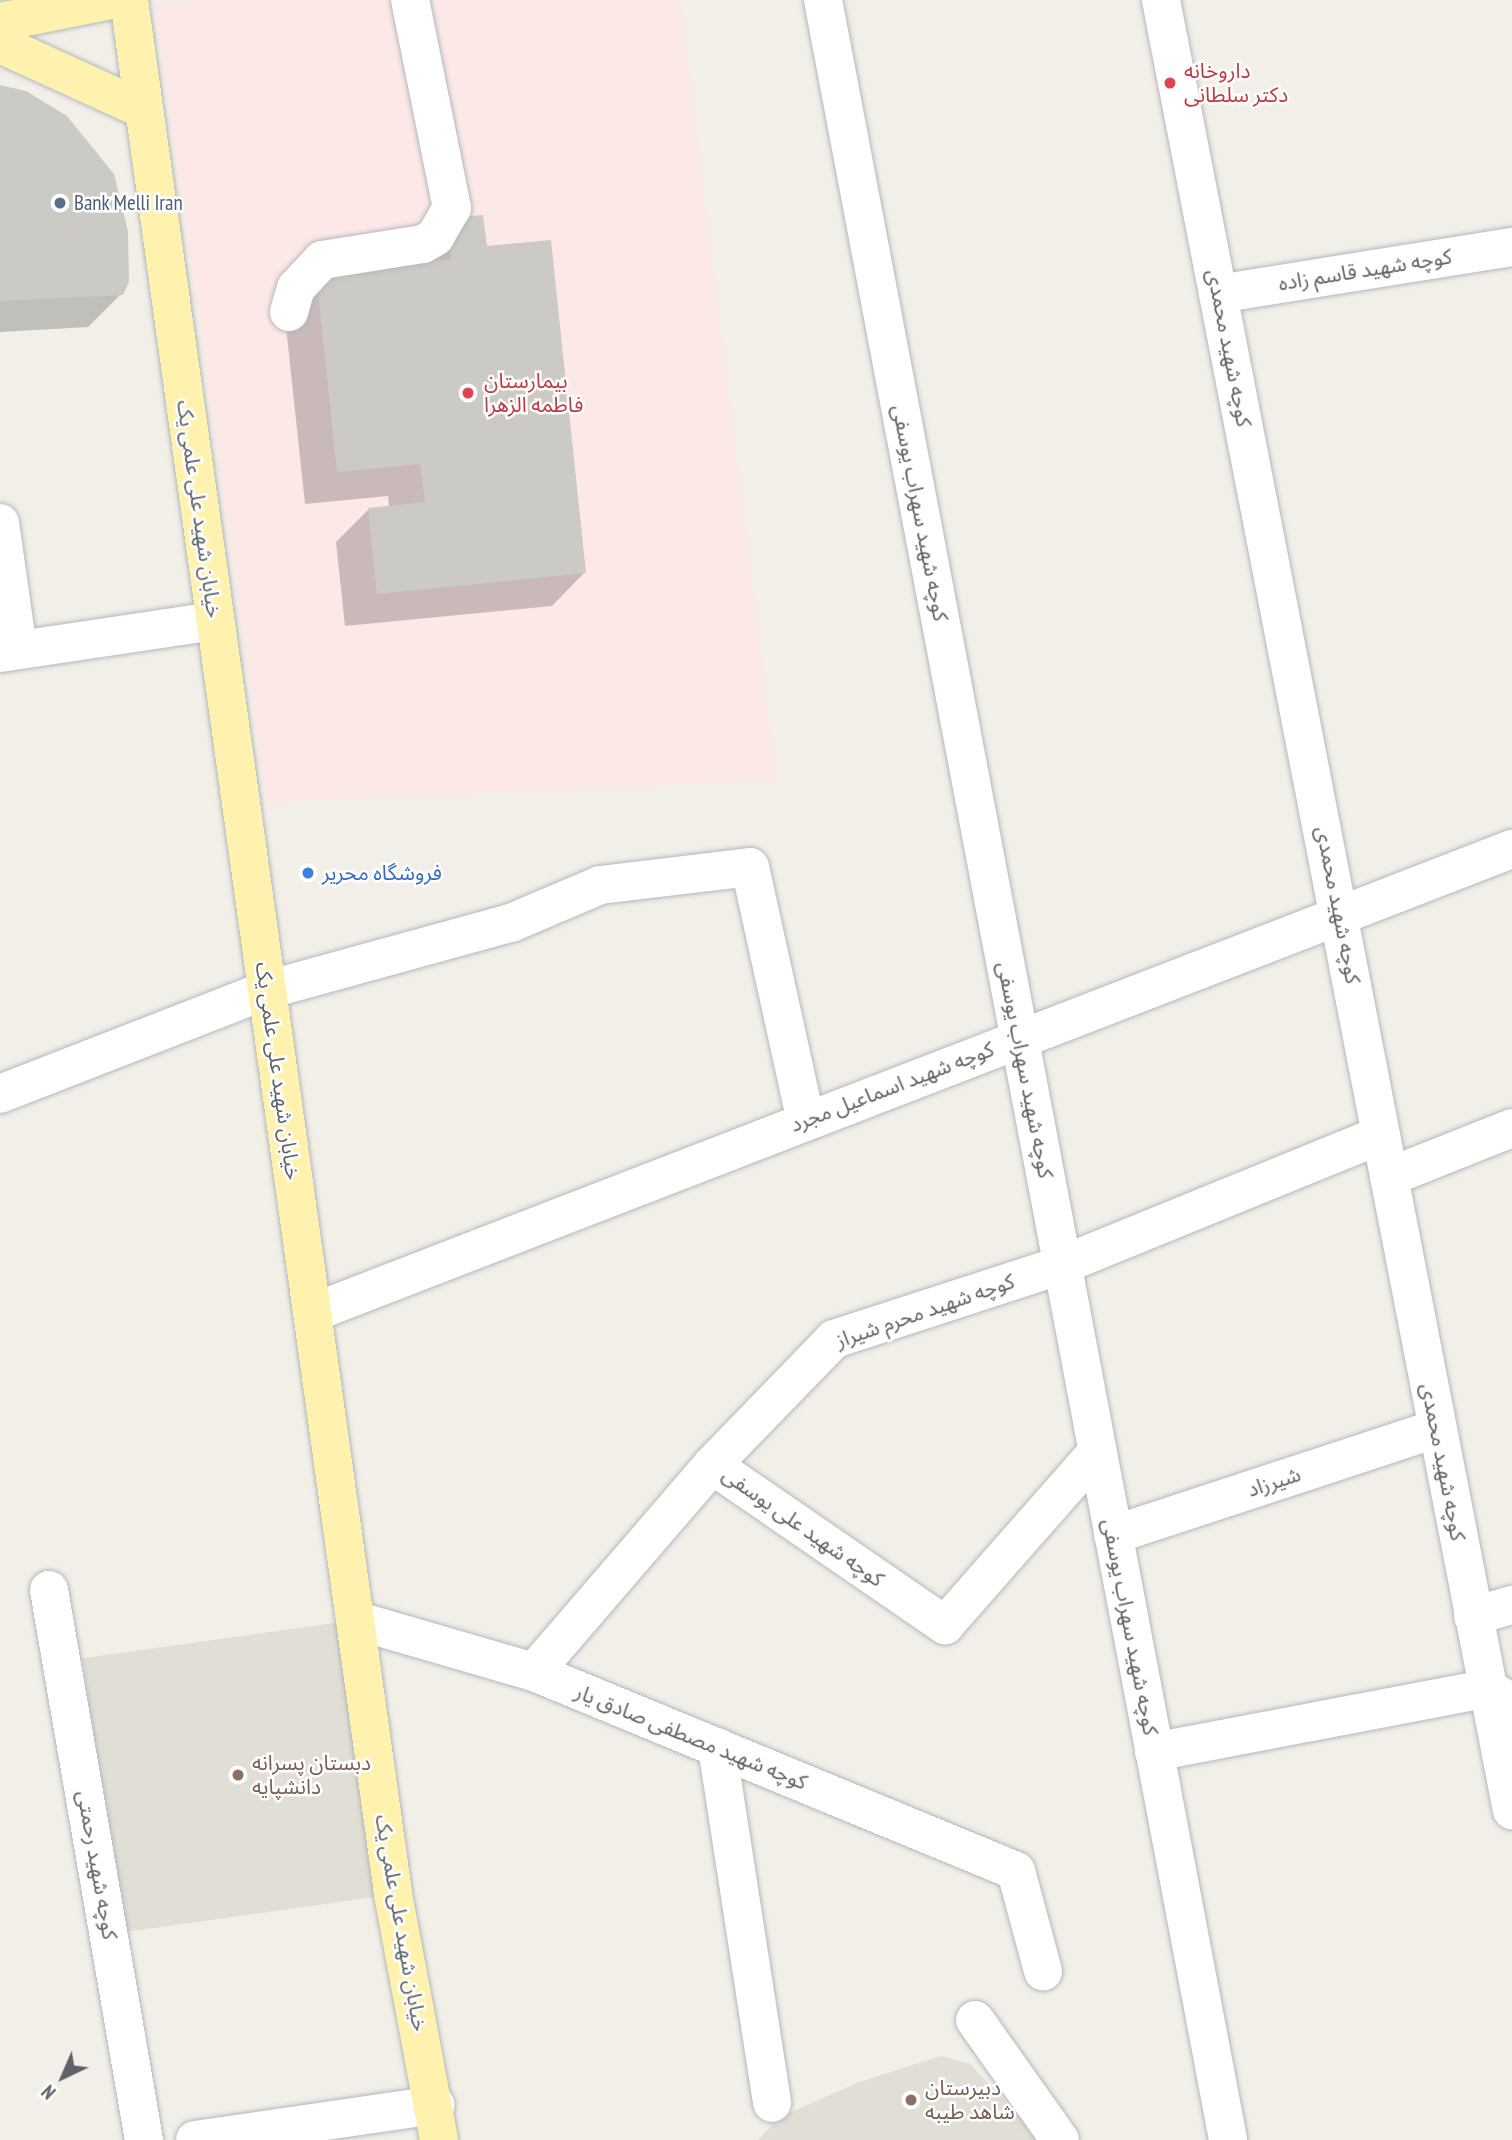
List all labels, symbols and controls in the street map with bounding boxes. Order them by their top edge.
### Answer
place label: داروخانه دکتر سلطانی [1184,58,1288,108]
marker: داروخانه دکتر سلطانی [1162,75,1178,91]
place label: Bank Melli Iran [74,190,183,216]
marker: Bank Melli Iran [52,195,68,211]
street label: کوچه شهید قاسم زاده [1277,244,1453,296]
street label: کوچه شهید محمدی [1201,267,1257,429]
place label: بیمارستان فاطمه الزهرا [484,368,583,418]
marker: بیمارستان فاطمه الزهرا [458,383,478,403]
street label: خیابان شهید علی علمی یک [171,398,227,620]
street label: کوچه شهید سهراب یوسفی [887,403,953,623]
street label: کوچه شهید محمدی [1310,824,1366,986]
place label: فروشگاه محریر [322,860,442,886]
marker: فروشگاه محریر [300,865,316,881]
street label: خیابان شهید علی علمی یک [250,960,306,1182]
street label: کوچه شهید سهراب یوسفی [992,960,1058,1180]
street label: کوچه شهید اسماعیل مجرد [787,1037,997,1137]
street label: کوچه شهید محرم شیراز [832,1269,1018,1353]
street label: کوچه شهید محمدی [1415,1381,1471,1543]
street label: کوچه شهید علی یوسفی [717,1462,889,1592]
street label: شیرزاد [1244,1462,1304,1502]
street label: کوچه شهید سهراب یوسفی [1097,1517,1163,1737]
street label: کوچه شهید مصطفی صادق یار [571,1679,811,1795]
place label: دبستان پسرانه دانشپایه [252,1750,371,1800]
marker: دبستان پسرانه دانشپایه [230,1767,246,1783]
street label: کوچه شهید رحمتی [71,1789,123,1941]
street label: خیابان شهید علی علمی یک [369,1813,433,2033]
north arrow [28,2042,98,2112]
place label: دبیرستان شاهد طیبه [925,2075,1015,2125]
text: N [36,2080,60,2104]
marker: دبیرستان شاهد طیبه [903,2092,919,2108]

